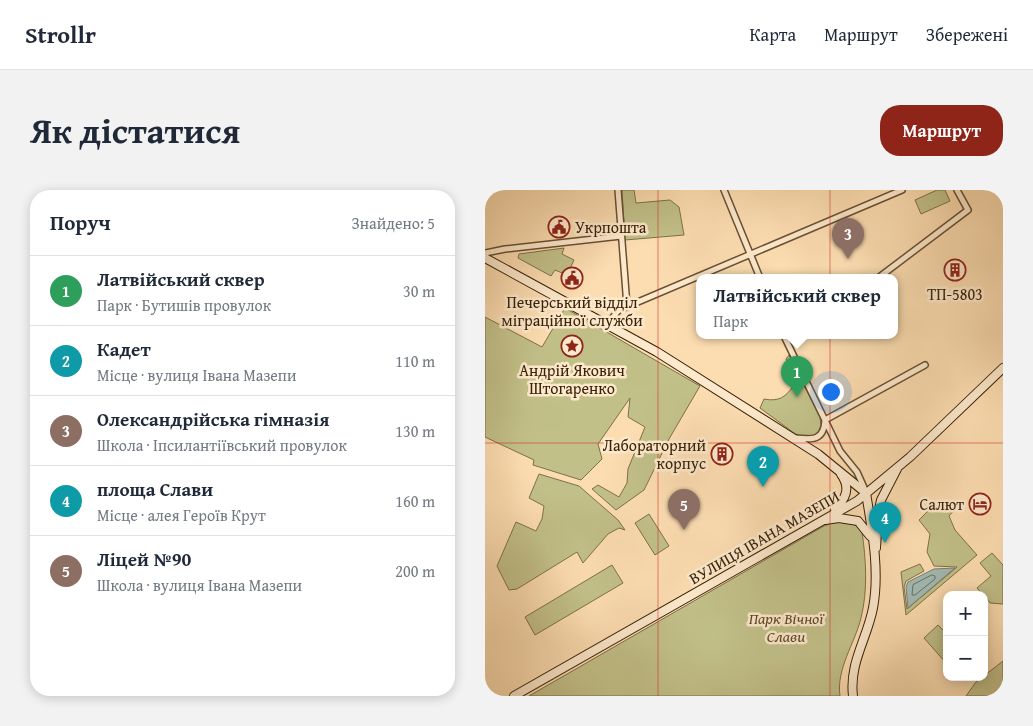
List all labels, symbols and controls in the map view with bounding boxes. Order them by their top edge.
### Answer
text: Strollr [25,17,96,52]
text: Карта [750,21,796,48]
text: Маршрут [824,21,898,48]
text: Збережені [926,21,1008,48]
text: Як дістатися [30,105,240,156]
button: Маршрут [880,105,1003,156]
text: Поруч [50,207,111,238]
text: Знайдено: 5 [352,211,435,235]
public building icon: Укрпошта [547,215,571,239]
place label: Укрпошта [575,215,647,239]
pin: 3 [832,218,864,259]
building icon: ТП-5803 [943,258,967,282]
text: Латвійський сквер [97,265,265,293]
public building icon: Печерський відділ міграційної служби [560,266,584,290]
popup [696,274,898,339]
text: 1 [62,279,70,303]
text: 30 m [403,279,435,303]
text: Латвійський сквер [713,281,881,309]
place label: ТП-5803 [927,282,983,306]
place label: Печерський відділ міграційної служби [501,290,643,332]
text: Парк · Бутишів провулок [97,293,271,317]
text: Парк [713,309,748,333]
place icon: Андрій Якович Штогаренко [560,334,584,358]
text: Кадет [97,335,151,363]
text: 2 [62,349,70,373]
text: 110 m [395,349,435,373]
pin: 1 [781,356,813,397]
place label: Андрій Якович Штогаренко [519,358,625,400]
text: Місце · вулиця Івана Мазепи [97,363,296,387]
your location [818,379,844,405]
text: Олександрійська гімназія [97,405,329,433]
text: 3 [62,419,70,443]
text: 130 m [395,419,435,443]
text: Школа · Іпсилантіївський провулок [97,433,347,457]
place label: Лабораторний корпус [603,433,706,475]
building icon: Лабораторний корпус [710,442,734,466]
pin: 2 [747,446,779,487]
text: площа Слави [97,475,213,503]
street label: ВУЛИЦЯ ІВАНА МАЗЕПИ [684,484,844,590]
text: 4 [62,489,70,513]
text: 160 m [395,489,435,513]
pin: 5 [668,489,700,530]
place label: Салют [920,492,964,516]
hotel icon: Салют [968,492,992,516]
pin: 4 [869,502,901,543]
text: Місце · алея Героїв Крут [97,503,266,527]
text: Ліцей №90 [97,545,191,573]
text: 5 [62,559,70,583]
text: 200 m [395,559,435,583]
text: Школа · вулиця Івана Мазепи [97,573,302,597]
map controls [943,591,988,681]
button: + [943,591,988,636]
park label: Парк Вічної Слави [749,606,825,648]
button: − [943,636,988,681]

